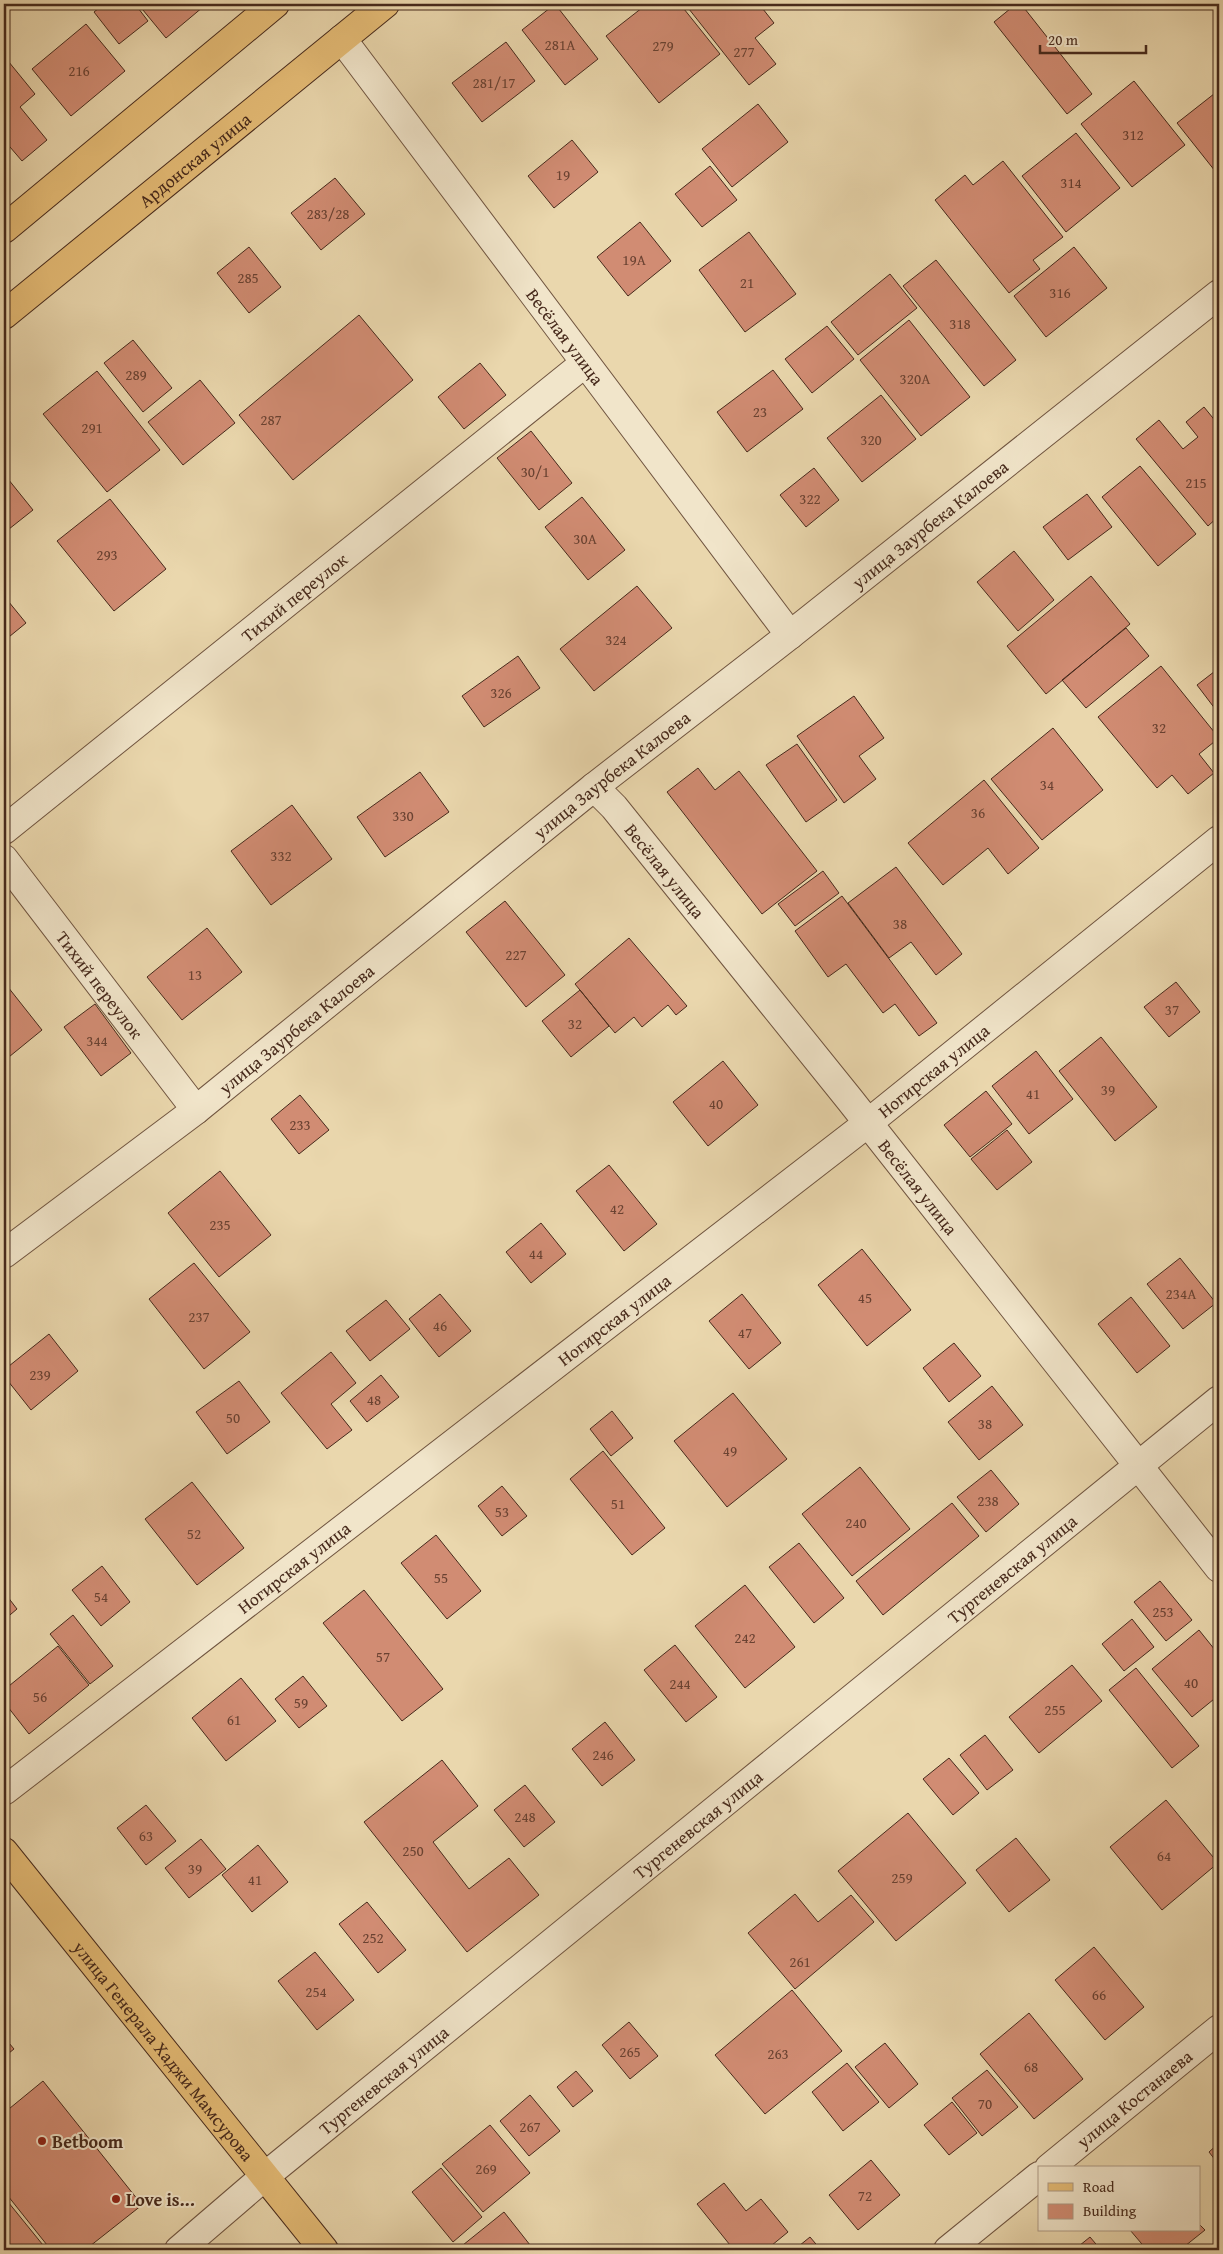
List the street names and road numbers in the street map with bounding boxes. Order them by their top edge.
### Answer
street label: Ардонская улица [133,105,257,213]
street label: Весёлая улица [520,282,611,391]
street label: улица Заурбека Калоева [845,453,1014,595]
street label: Тихий переулок [235,545,353,648]
street label: улица Заурбека Калоева [526,704,696,846]
street label: Весёлая улица [619,817,712,924]
street label: Тихий переулок [50,925,151,1045]
street label: улица Заурбека Калоева [212,957,380,1101]
street label: Ногирская улица [872,1017,995,1124]
street label: Весёлая улица [872,1133,965,1241]
street label: Ногирская улица [552,1267,677,1372]
street label: Тургеневская улица [941,1507,1083,1630]
street label: Ногирская улица [231,1514,356,1620]
street label: Тургеневская улица [627,1763,769,1885]
street label: улица Генерала Хаджи Мамсурова [66,1934,261,2167]
street label: Тургеневская улица [313,2018,455,2141]
street label: улица Костанаева [1070,2042,1198,2155]

